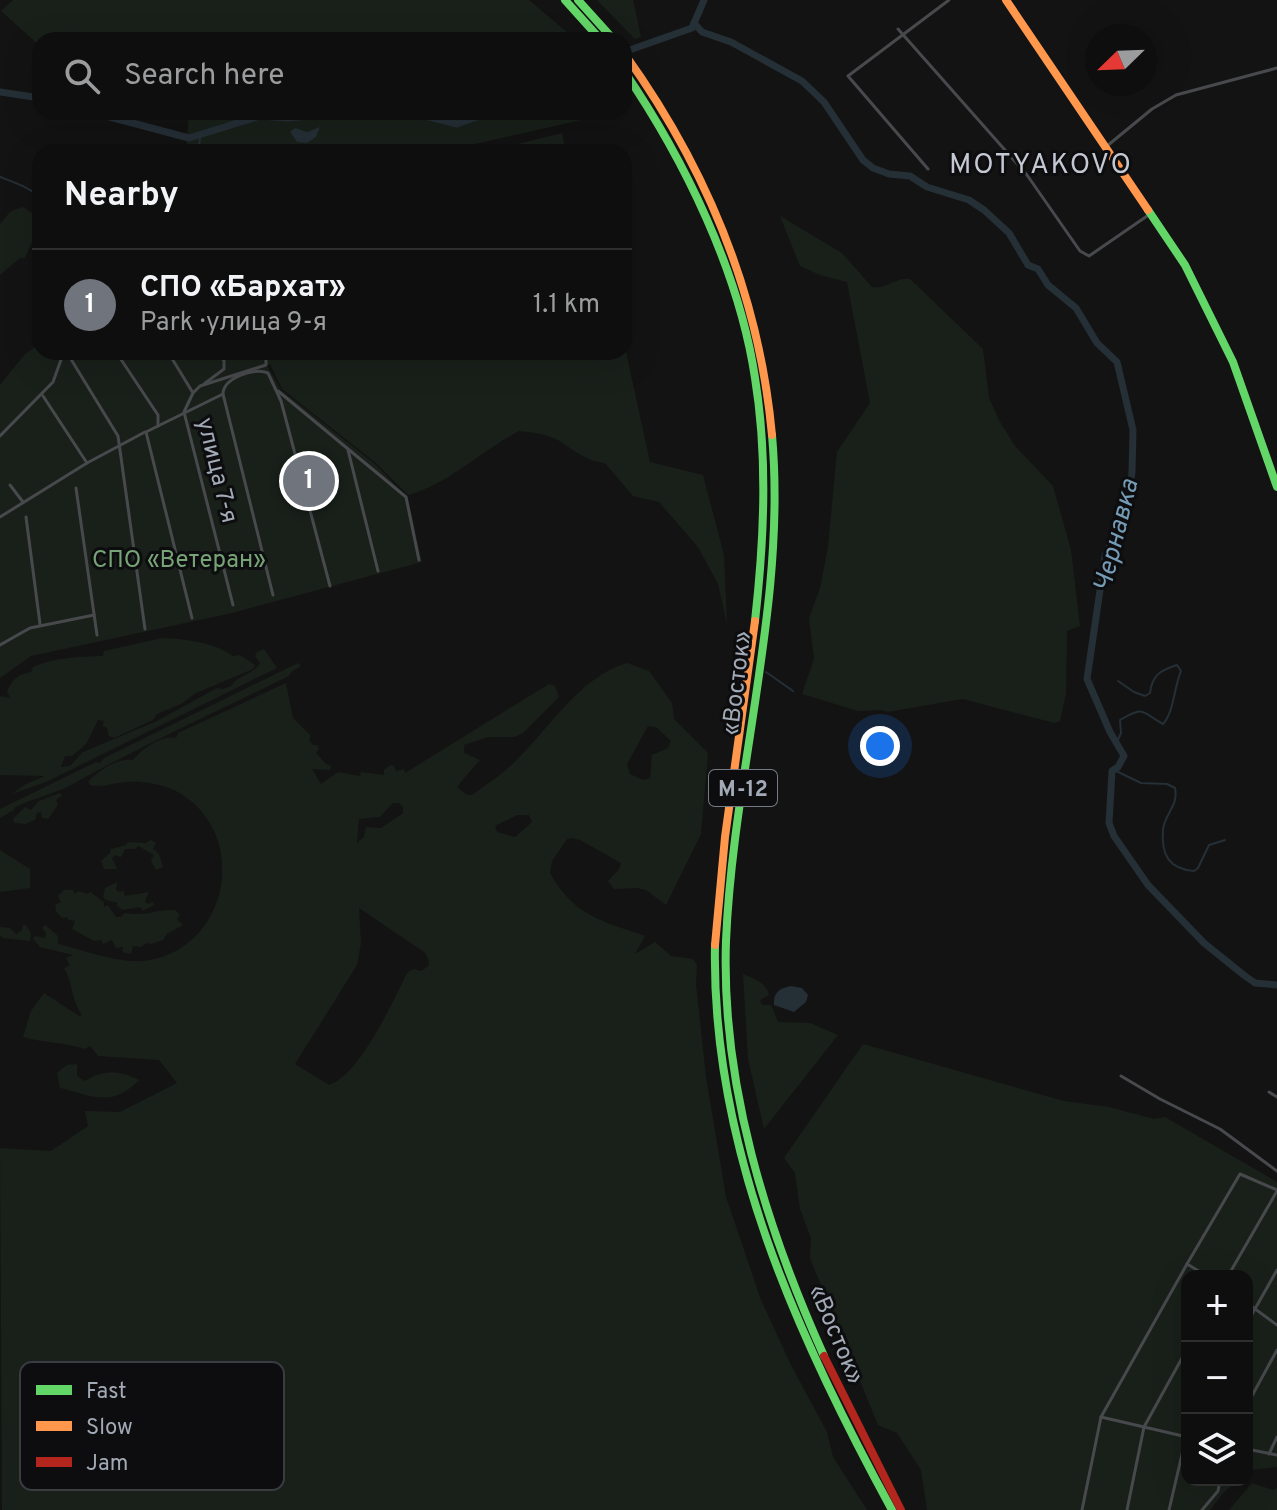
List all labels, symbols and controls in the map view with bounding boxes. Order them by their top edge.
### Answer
north arrow [1085,24,1157,96]
search box [32,32,632,120]
icon: search [60,54,104,98]
text: Search here [124,58,284,95]
district label: MOTYAKOVO [949,148,1133,184]
text: Nearby [64,175,179,218]
text: СПО «Бархат» [140,270,346,307]
text: 1 [85,289,95,322]
text: 1.1 km [533,289,600,322]
text: Park · улица 9-я [140,307,327,340]
street label: улица 7-я [188,415,244,526]
pin: 1 [283,451,335,511]
water label: Чернавка [1088,475,1147,595]
park label: СПО «Ветеран» [92,546,266,576]
street label: «Восток» [717,629,759,737]
your location [860,726,900,766]
road number: М-12 [709,770,777,806]
map controls [1181,1270,1253,1486]
button: + [1181,1270,1253,1342]
street label: «Восток» [801,1281,869,1389]
button: − [1181,1342,1253,1414]
legend [20,1362,284,1490]
text: Fast [86,1379,127,1406]
button: layers [1181,1414,1253,1486]
text: Slow [86,1415,133,1442]
text: Jam [86,1451,129,1478]

